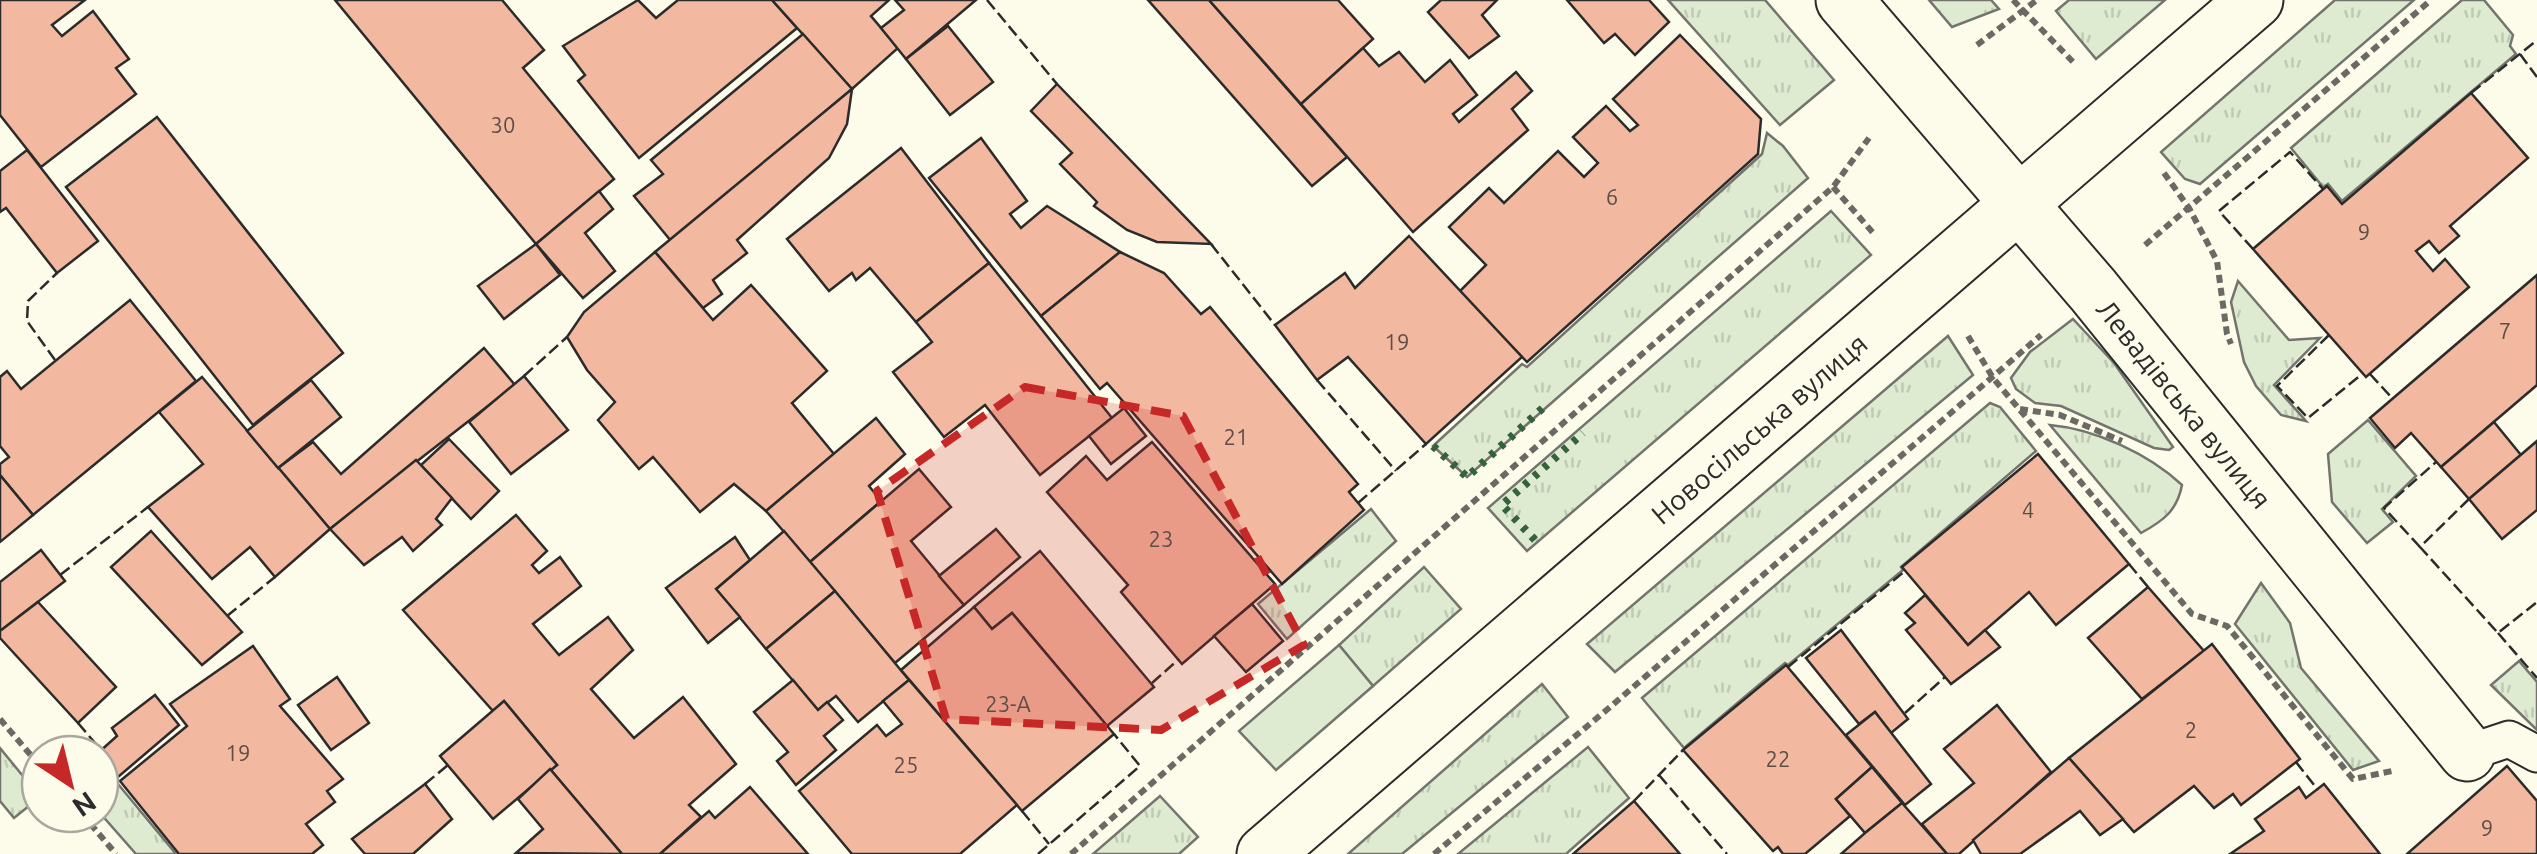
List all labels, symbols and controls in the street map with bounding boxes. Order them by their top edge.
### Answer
house number: 30 [491,112,515,137]
house number: 6 [1606,184,1618,209]
house number: 9 [2358,219,2370,244]
street label: Левадівська вулиця [2091,293,2278,514]
house number: 7 [2499,318,2511,343]
street label: Новосільська вулиця [1645,327,1873,529]
house number: 19 [1385,329,1409,354]
house number: 21 [1224,424,1248,449]
house number: 4 [2022,497,2034,522]
house number: 23 [1149,526,1173,551]
house number: 23-А [985,691,1031,716]
house number: 2 [2185,717,2197,742]
north arrow [20,734,120,834]
house number: 19 [226,740,250,765]
house number: 22 [1766,746,1790,771]
house number: 25 [894,752,918,777]
text: N [67,786,102,824]
house number: 9 [2481,815,2493,840]

